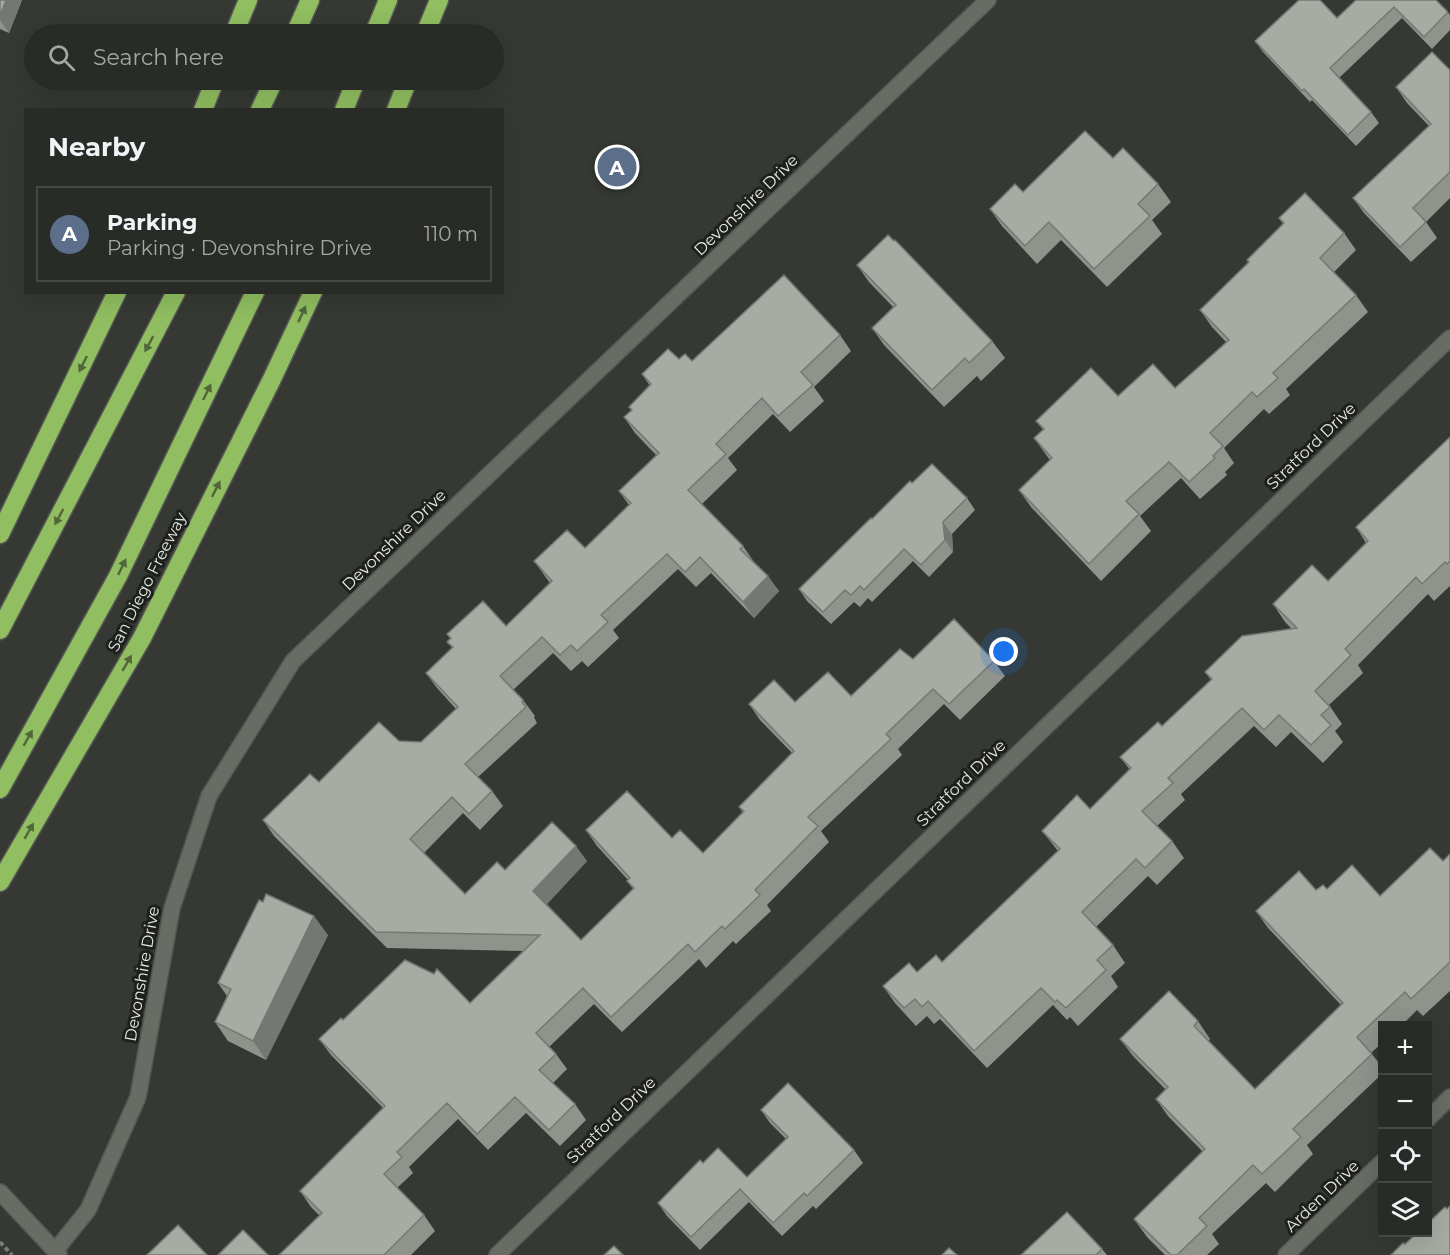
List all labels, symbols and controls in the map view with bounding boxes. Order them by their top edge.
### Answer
search box [24,24,504,90]
icon: search [45,41,78,74]
text: Search here [93,44,224,71]
text: Nearby [48,131,145,163]
pin: A [598,144,636,190]
street label: Devonshire Drive [690,151,802,259]
text: Parking [107,209,197,236]
text: A [62,222,77,246]
text: 110 m [424,222,478,246]
text: Parking · Devonshire Drive [107,236,372,260]
one-way arrow [298,306,307,323]
one-way arrow [144,336,154,353]
one-way arrow [78,355,88,373]
one-way arrow [203,383,212,400]
street label: Stratford Drive [1262,399,1360,493]
one-way arrow [212,481,221,498]
street label: Devonshire Drive [338,486,450,594]
one-way arrow [54,509,64,526]
street label: San Diego Freeway [104,509,190,655]
one-way arrow [118,559,127,576]
your location [989,637,1018,666]
one-way arrow [122,655,133,671]
one-way arrow [23,729,33,746]
street label: Stratford Drive [912,736,1010,830]
one-way arrow [24,823,35,839]
street label: Devonshire Drive [121,905,163,1043]
map controls [1378,1021,1432,1237]
button: + [1378,1021,1432,1075]
street label: Stratford Drive [562,1073,660,1167]
button: − [1378,1075,1432,1129]
button: locate [1378,1129,1432,1183]
street label: Arden Drive [1281,1156,1363,1236]
button: layers [1378,1183,1432,1237]

